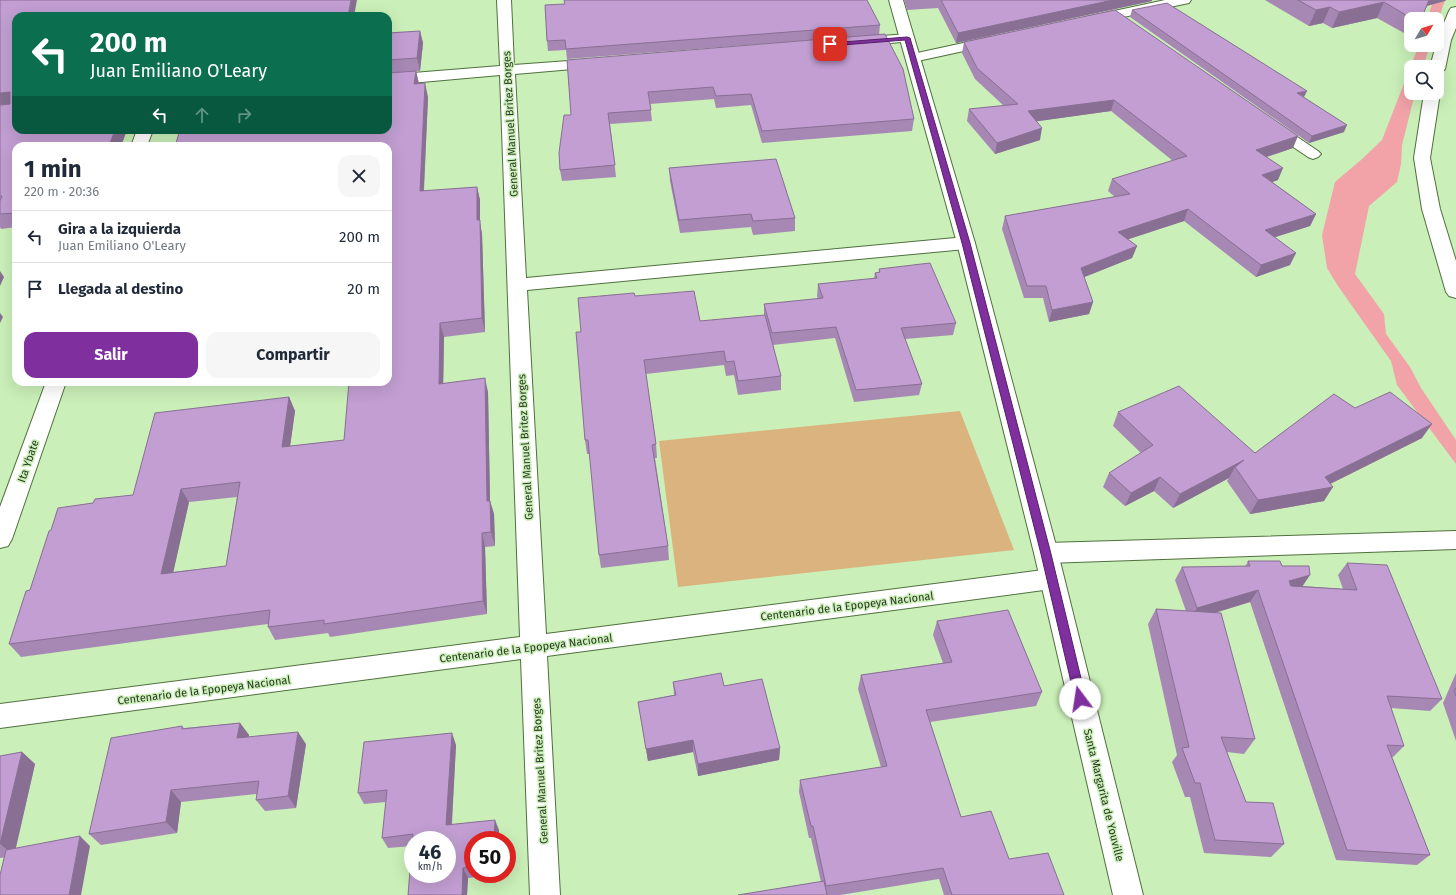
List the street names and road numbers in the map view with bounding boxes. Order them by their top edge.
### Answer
street label: General Manuel Britez Borges [500,51,521,197]
street label: General Manuel Britez Borges [515,374,536,520]
street label: Ita Ybate [15,438,42,484]
street label: Centenario de la Epopeya Nacional [760,589,934,624]
street label: Centenario de la Epopeya Nacional [439,631,613,666]
street label: Centenario de la Epopeya Nacional [117,673,291,708]
street label: General Manuel Britez Borges [530,698,551,844]
street label: Santa Margarita de Youville [1081,728,1126,863]

